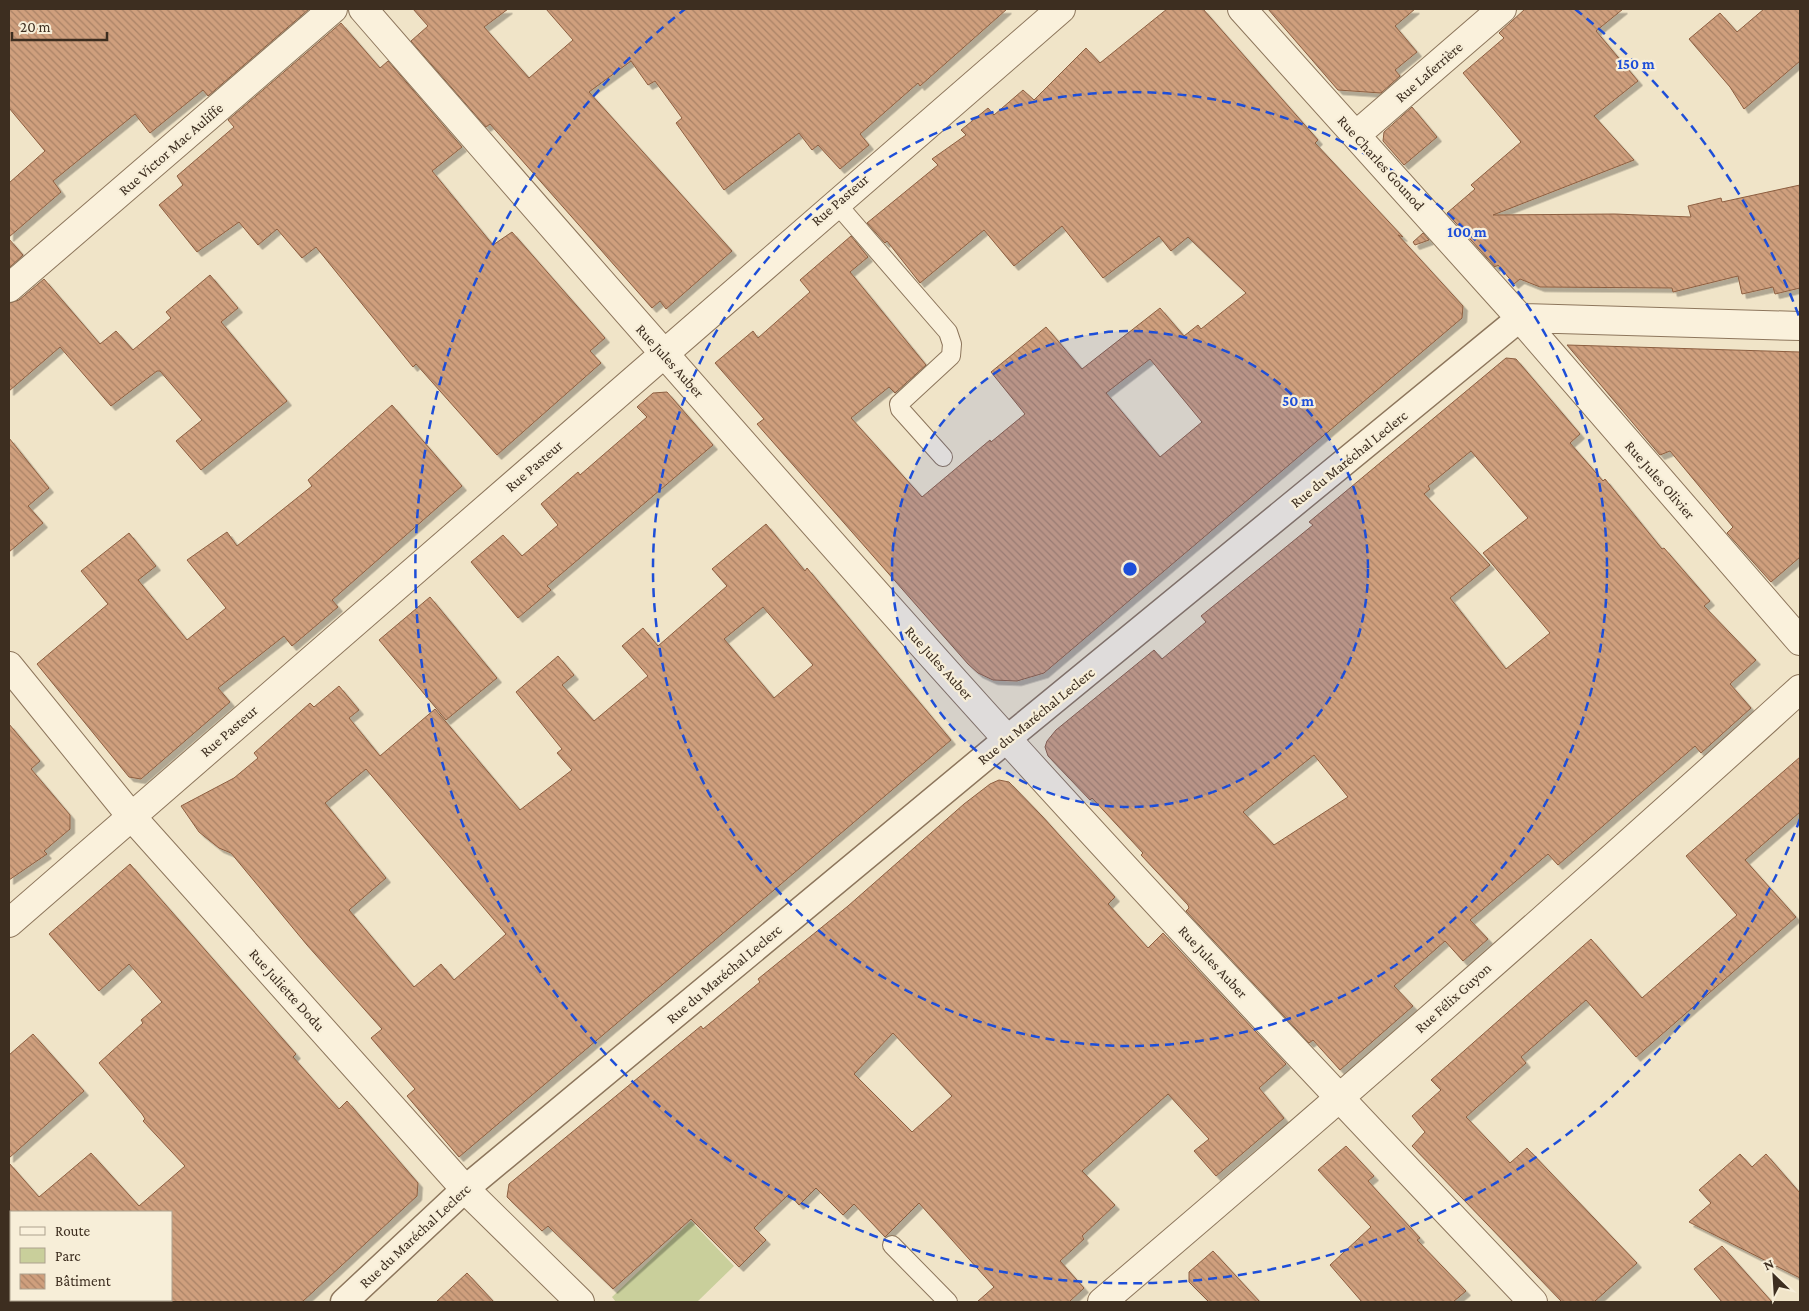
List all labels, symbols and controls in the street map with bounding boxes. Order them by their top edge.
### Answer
scale bar [12,10,108,42]
text: 20 m [20,19,51,35]
street label: Rue Laferrière [1392,38,1466,105]
text: 150 m [1617,56,1655,72]
street label: Rue Victor Mac Auliffe [116,99,227,198]
street label: Rue Charles Gounod [1334,112,1428,214]
street label: Rue Pasteur [808,170,872,229]
text: 100 m [1447,224,1487,240]
street label: Rue Jules Auber [632,321,708,402]
text: 50 m [1282,393,1314,409]
street label: Rue du Maréchal Leclerc [1288,407,1411,511]
street label: Rue Pasteur [502,436,566,495]
street label: Rue Jules Olivier [1621,438,1699,523]
centre of rings [1121,560,1139,578]
street label: Rue Jules Auber [901,623,977,704]
street label: Rue du Maréchal Leclerc [975,664,1098,768]
street label: Rue Pasteur [197,701,261,760]
street label: Rue du Maréchal Leclerc [663,921,785,1027]
street label: Rue Jules Auber [1175,922,1251,1003]
street label: Rue Juliette Dodu [245,946,328,1035]
street label: Rue Félix Guyon [1412,960,1495,1037]
street label: Rue du Maréchal Leclerc [356,1180,474,1291]
legend [10,1211,172,1301]
text: Route [55,1223,90,1239]
text: Parc [55,1248,81,1264]
north arrow [1749,1251,1799,1301]
text: N [1761,1255,1777,1273]
text: Bâtiment [55,1273,112,1289]

